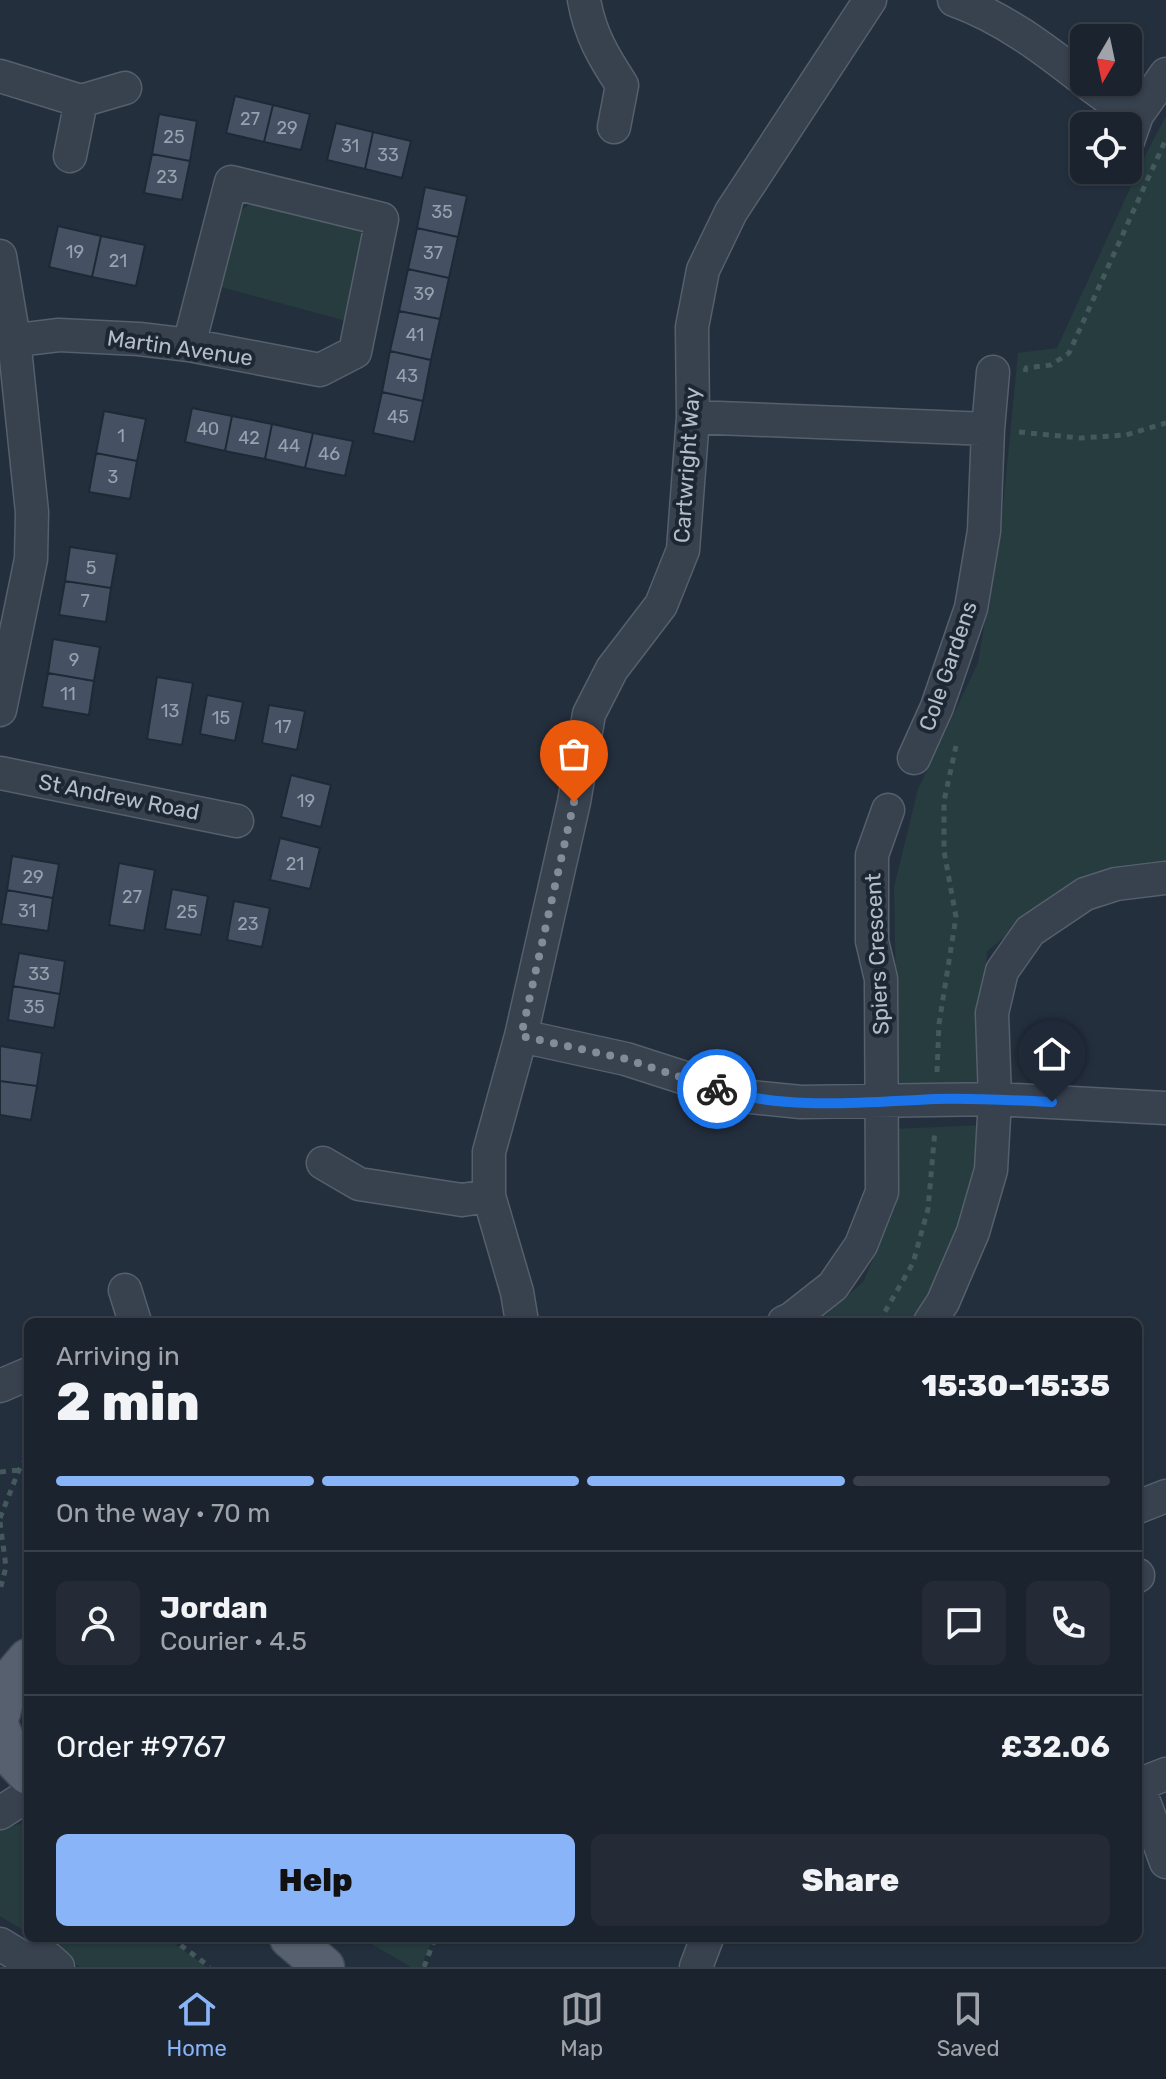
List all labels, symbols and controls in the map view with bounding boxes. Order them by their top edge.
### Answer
north arrow [1070,24,1142,96]
map controls [1070,24,1142,184]
house number: 27 [240,108,260,130]
button: locate [1070,112,1142,184]
house number: 29 [276,117,298,139]
house number: 25 [163,126,185,148]
house number: 31 [341,135,359,157]
house number: 33 [377,144,399,166]
house number: 23 [156,166,178,188]
house number: 35 [431,201,453,223]
house number: 19 [66,241,84,263]
house number: 37 [423,242,443,264]
house number: 21 [109,250,127,272]
house number: 39 [413,283,435,305]
street label: Martin Avenue [105,324,255,372]
house number: 41 [406,324,424,346]
house number: 43 [396,365,418,387]
street label: Cartwright Way [668,386,706,544]
house number: 45 [387,406,409,428]
house number: 40 [197,418,219,440]
house number: 1 [117,425,125,447]
house number: 42 [238,427,260,449]
house number: 44 [278,435,300,457]
house number: 46 [318,443,340,465]
house number: 3 [108,466,118,488]
house number: 5 [86,557,96,579]
house number: 7 [80,590,90,612]
street label: Cole Gardens [913,598,983,734]
house number: 9 [69,649,79,671]
house number: 11 [60,683,76,705]
house number: 13 [161,700,179,722]
house number: 15 [212,707,230,729]
house number: 17 [275,716,291,738]
pin [540,720,608,802]
icon: bag [552,732,596,776]
street label: St Andrew Road [36,768,202,826]
house number: 19 [297,790,315,812]
house number: 21 [286,853,304,875]
house number: 29 [22,866,44,888]
street label: Spiers Crescent [859,872,895,1036]
house number: 27 [122,886,142,908]
house number: 31 [18,900,36,922]
house number: 25 [176,901,198,923]
house number: 23 [237,913,259,935]
house number: 33 [28,963,50,985]
house number: 35 [23,996,45,1018]
pin [1018,1020,1086,1102]
icon: home [1030,1032,1074,1076]
courier [677,1049,757,1129]
icon: bike [695,1067,739,1111]
text: Arriving in [56,1341,180,1372]
text: 15:30–15:35 [922,1368,1110,1404]
text: 2 min [56,1371,200,1433]
text: On the way · 70 m [56,1498,270,1529]
button: person [56,1581,140,1665]
button: chat [922,1581,1006,1665]
button: phone [1026,1581,1110,1665]
text: Jordan [160,1590,268,1626]
text: Courier · 4.5 [160,1626,307,1657]
text: Order #9767 [56,1729,226,1765]
text: £32.06 [1001,1729,1110,1765]
button: Help [56,1834,575,1926]
button: Share [591,1834,1110,1926]
tab: Home [166,1987,227,2062]
tab: Map [560,1987,604,2062]
tab: Saved [937,1987,999,2062]

